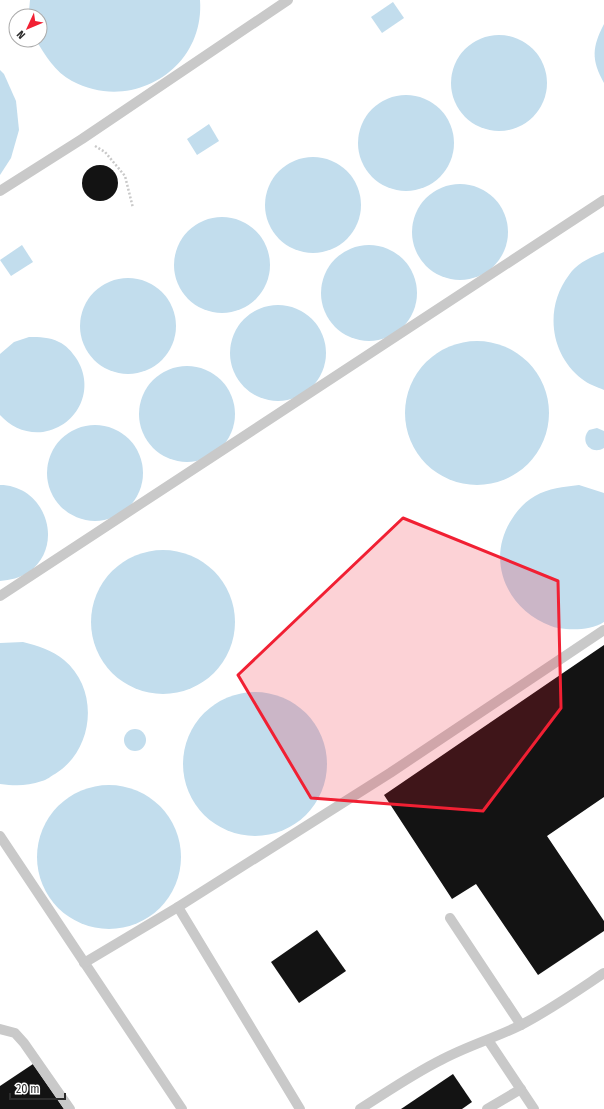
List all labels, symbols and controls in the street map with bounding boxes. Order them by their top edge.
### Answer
north arrow [8,8,48,48]
text: N [14,28,28,41]
scale bar [10,1075,65,1101]
text: 20 m [16,1082,40,1096]

